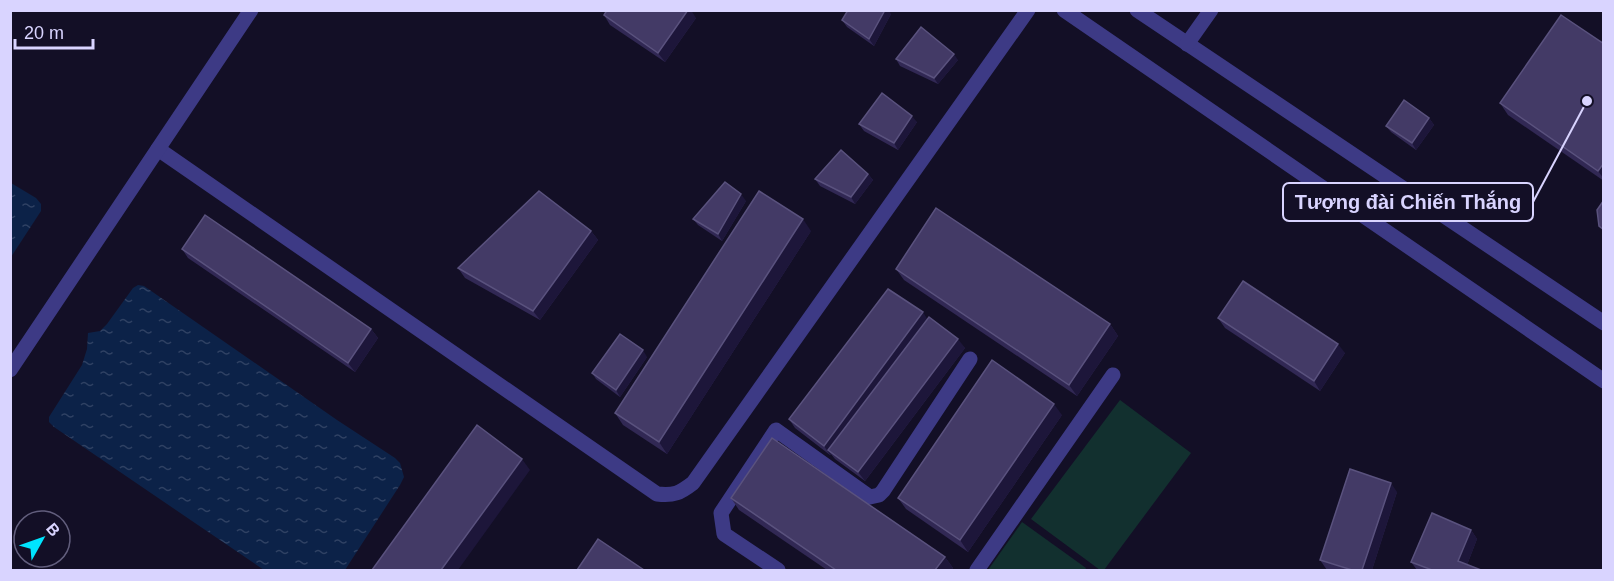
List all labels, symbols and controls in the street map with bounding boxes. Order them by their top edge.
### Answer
scale bar [15,12,93,50]
text: 20 m [24,23,64,43]
callout: Tượng đài Chiến Thắng [1283,183,1533,221]
text: Tượng đài Chiến Thắng [1295,190,1521,213]
north arrow [12,509,72,569]
text: B [43,520,63,540]

